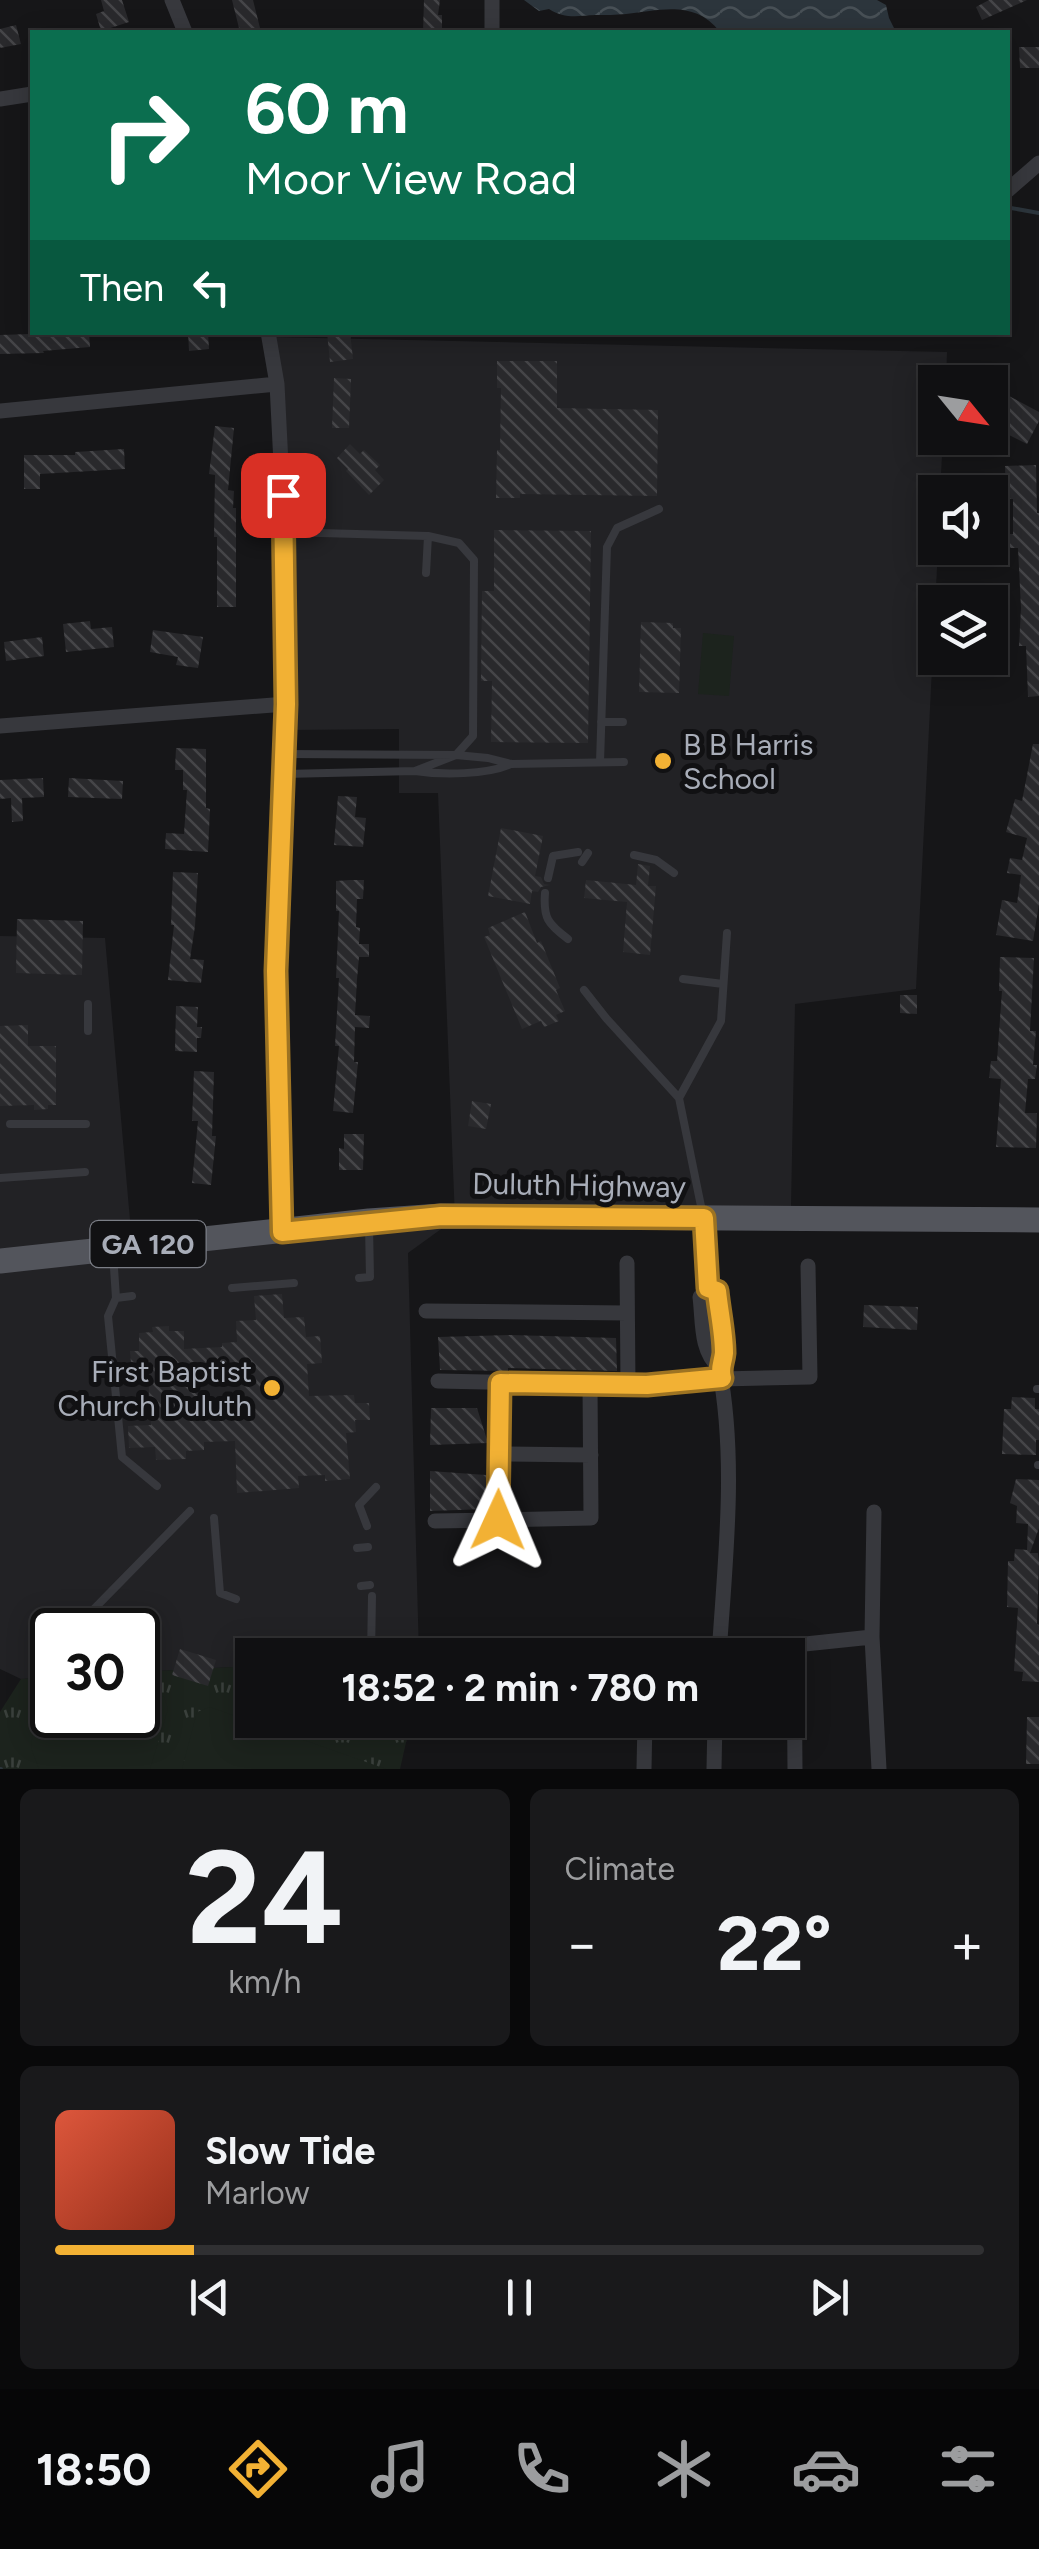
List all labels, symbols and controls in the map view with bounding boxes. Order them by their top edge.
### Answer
text: 60 m [245,66,409,151]
icon: right [80,70,210,200]
text: Moor View Road [245,151,577,205]
icon: left [184,260,239,315]
text: Then [80,265,164,311]
north arrow [918,365,1008,455]
map controls [918,365,1008,675]
pin [241,453,326,538]
icon: arrive [256,468,311,523]
button: sound [918,475,1008,565]
button: layers [918,585,1008,675]
place label: B B Harris School [683,726,814,797]
marker: B B Harris School [652,750,674,772]
street label: Duluth Highway [472,1165,686,1205]
road number: GA 120 [90,1221,206,1267]
place label: First Baptist Church Duluth [58,1353,252,1424]
marker: First Baptist Church Duluth [261,1377,283,1399]
position arrow [446,1468,550,1572]
speed limit sign: 30 [30,1608,160,1738]
text: 18:52 · 2 min · 780 m [341,1665,699,1711]
text: 24 [186,1820,344,1976]
text: Climate [565,1850,675,1888]
text: 22° [717,1899,832,1989]
text: − [565,1911,599,1977]
text: + [950,1911,984,1977]
text: km/h [228,1963,301,2001]
text: Slow Tide [205,2128,375,2174]
text: Marlow [205,2174,309,2212]
icon: previous [182,2270,237,2325]
icon: pause [492,2270,547,2325]
icon: next [802,2270,857,2325]
icon: directions [223,2434,293,2504]
icon: music [365,2434,435,2504]
icon: phone [507,2434,577,2504]
icon: climate [649,2434,719,2504]
icon: car [791,2434,861,2504]
icon: filters [933,2434,1003,2504]
text: 18:50 [36,2442,151,2496]

